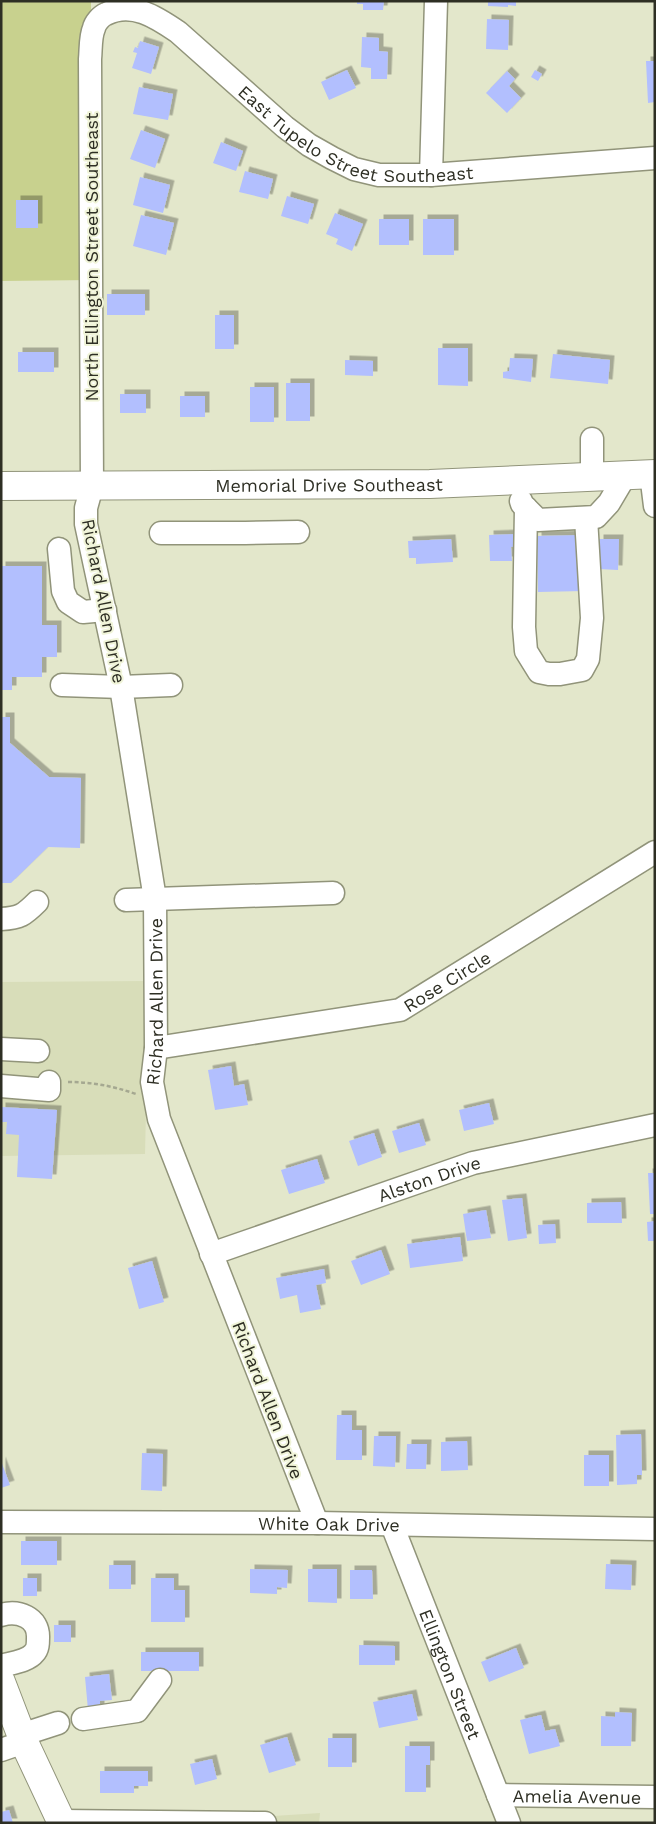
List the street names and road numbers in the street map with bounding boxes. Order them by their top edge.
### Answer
street label: East Tupelo Street Southeast [234,80,475,186]
street label: North Ellington Street Southeast [81,112,102,402]
street label: Memorial Drive Southeast [215,473,444,496]
street label: Richard Allen Drive [78,517,130,685]
street label: Richard Allen Drive [141,918,166,1086]
street label: Rose Circle [399,946,494,1016]
street label: Alston Drive [375,1151,482,1206]
street label: Richard Allen Drive [228,1318,308,1482]
street label: White Oak Drive [258,1512,400,1535]
street label: Ellington Street [415,1606,486,1742]
street label: Amelia Avenue [513,1785,641,1807]

